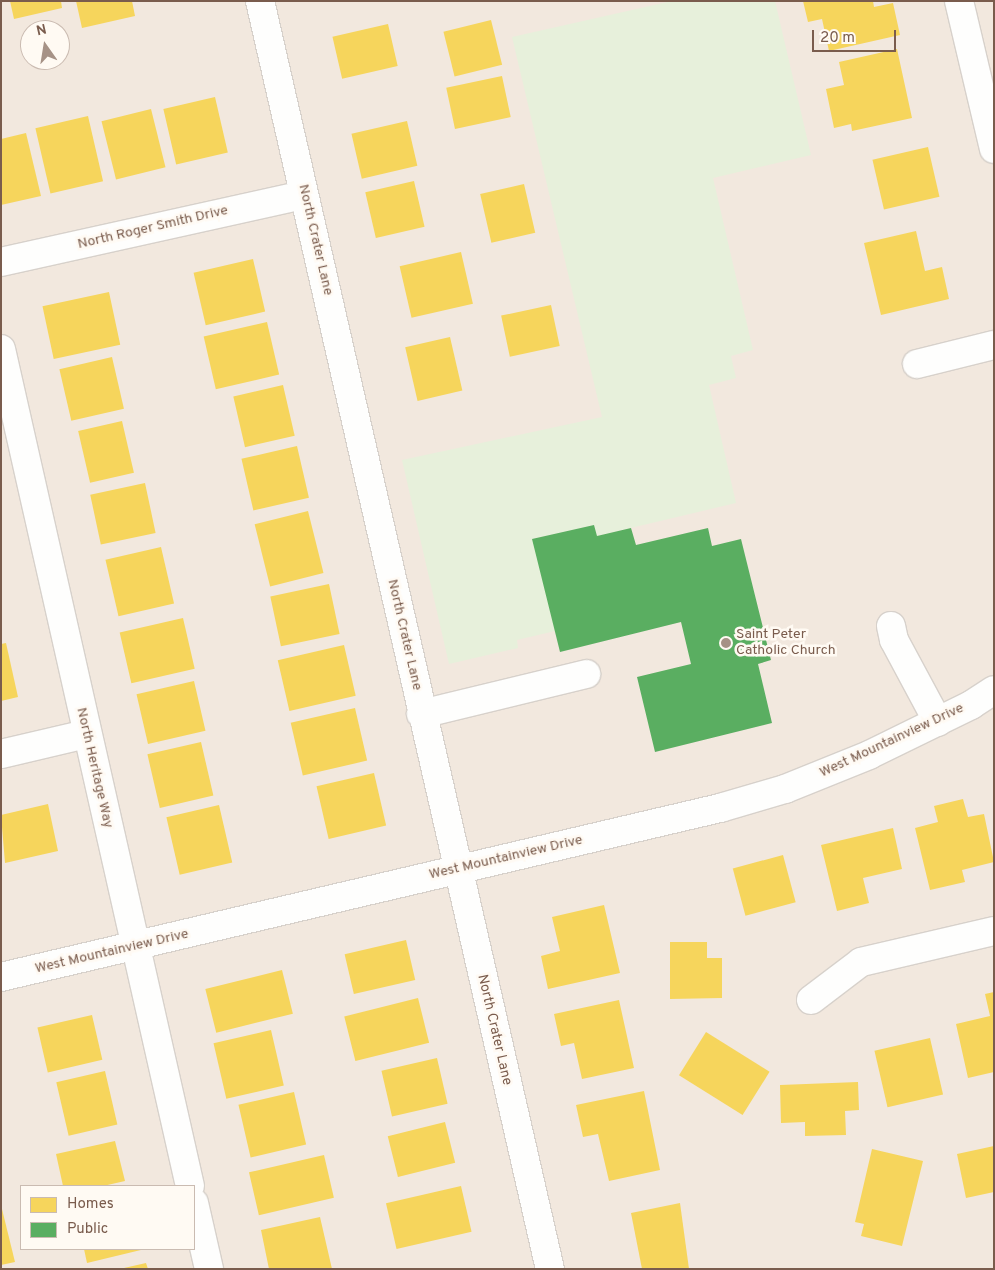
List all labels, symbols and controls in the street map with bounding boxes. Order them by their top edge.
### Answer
north arrow [20,20,70,70]
scale bar [815,20,899,52]
text: N [35,21,49,40]
text: 20 m [820,29,855,48]
street label: North Crater Lane [294,183,336,297]
street label: North Roger Smith Drive [76,203,230,253]
street label: North Crater Lane [383,578,425,692]
place label: Saint Peter Catholic Church [736,627,836,660]
marker: Saint Peter Catholic Church [720,637,732,649]
street label: West Mountainview Drive [817,700,967,782]
street label: North Heritage Way [72,706,116,830]
street label: West Mountainview Drive [428,832,584,884]
street label: West Mountainview Drive [34,926,190,978]
street label: North Crater Lane [473,973,515,1087]
legend [20,1185,195,1250]
text: Homes [67,1195,114,1214]
text: Public [67,1220,108,1239]

